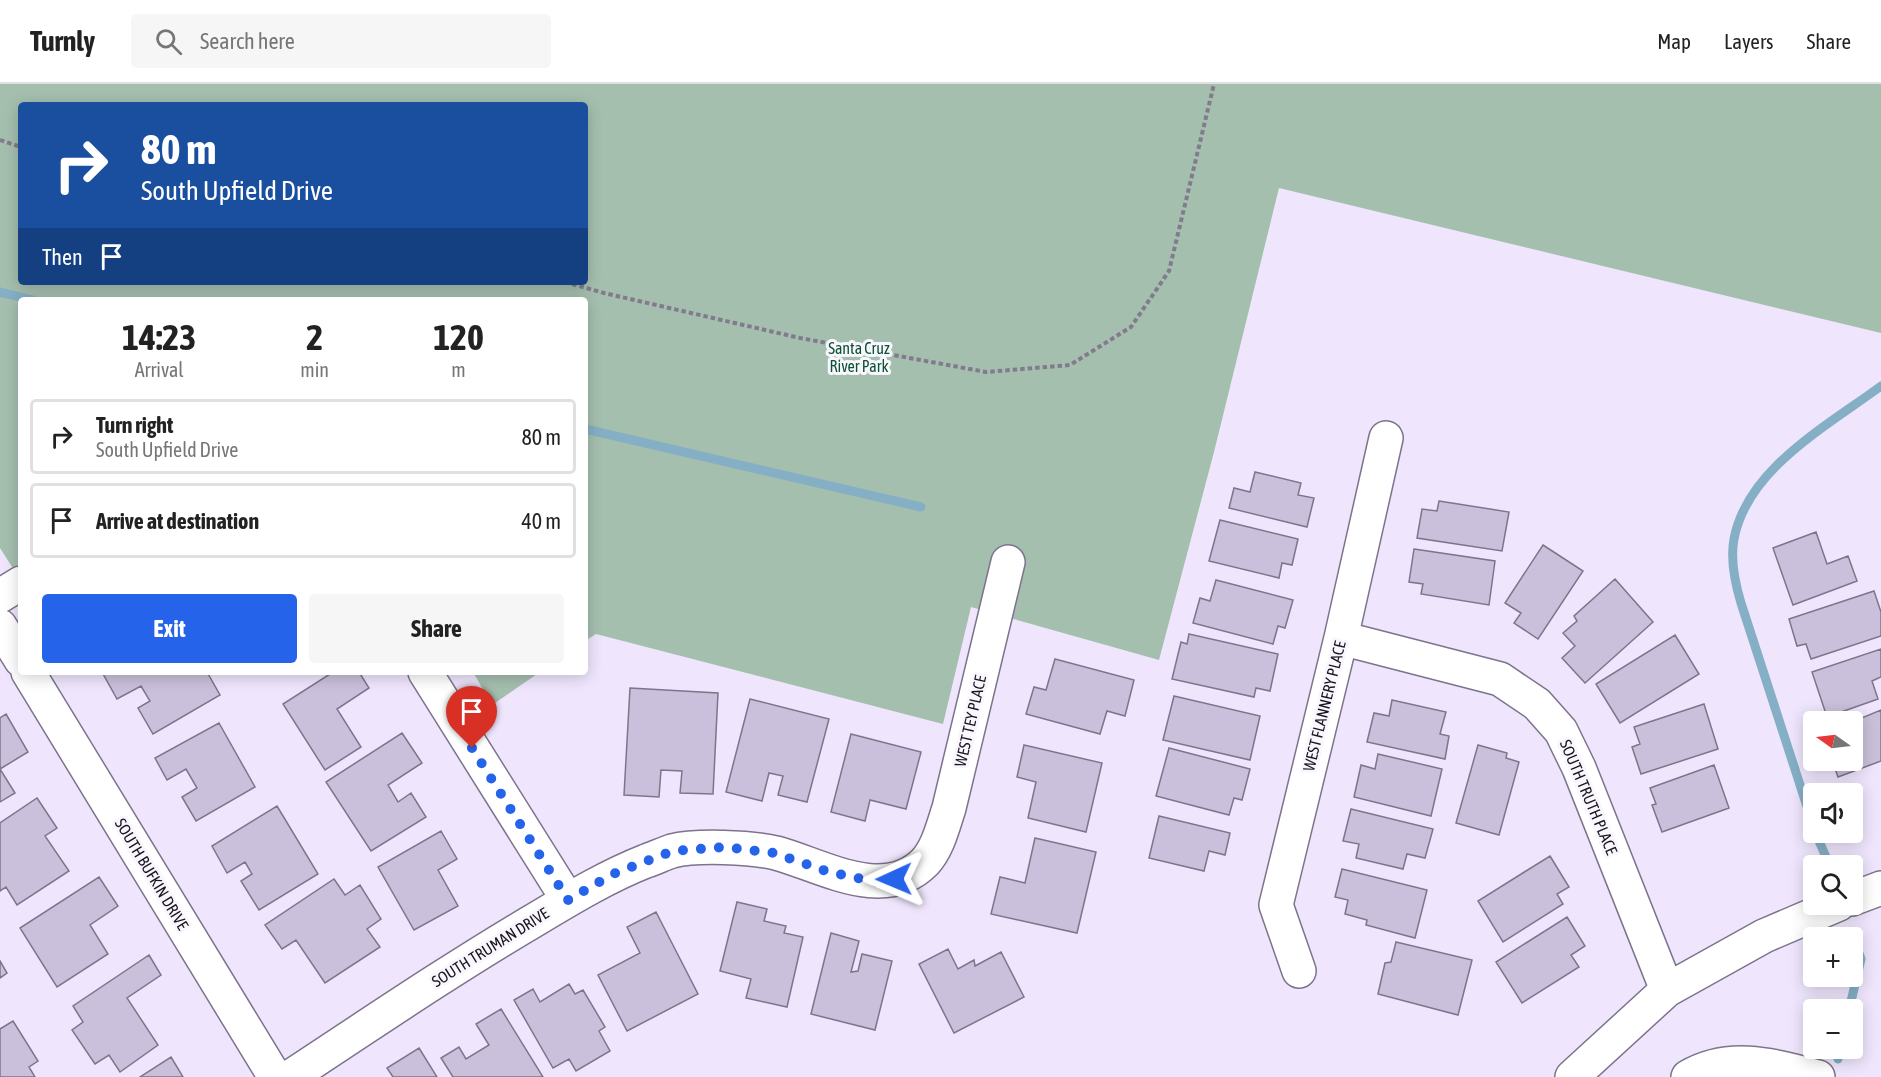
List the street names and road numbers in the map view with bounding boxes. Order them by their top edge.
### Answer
street label: WEST FLANNERY PLACE [1299,639,1349,773]
street label: WEST TEY PLACE [951,673,989,769]
street label: SOUTH TRUTH PLACE [1557,737,1621,857]
street label: SOUTH BUFKIN DRIVE [112,815,192,933]
street label: SOUTH TRUMAN DRIVE [428,904,552,990]

